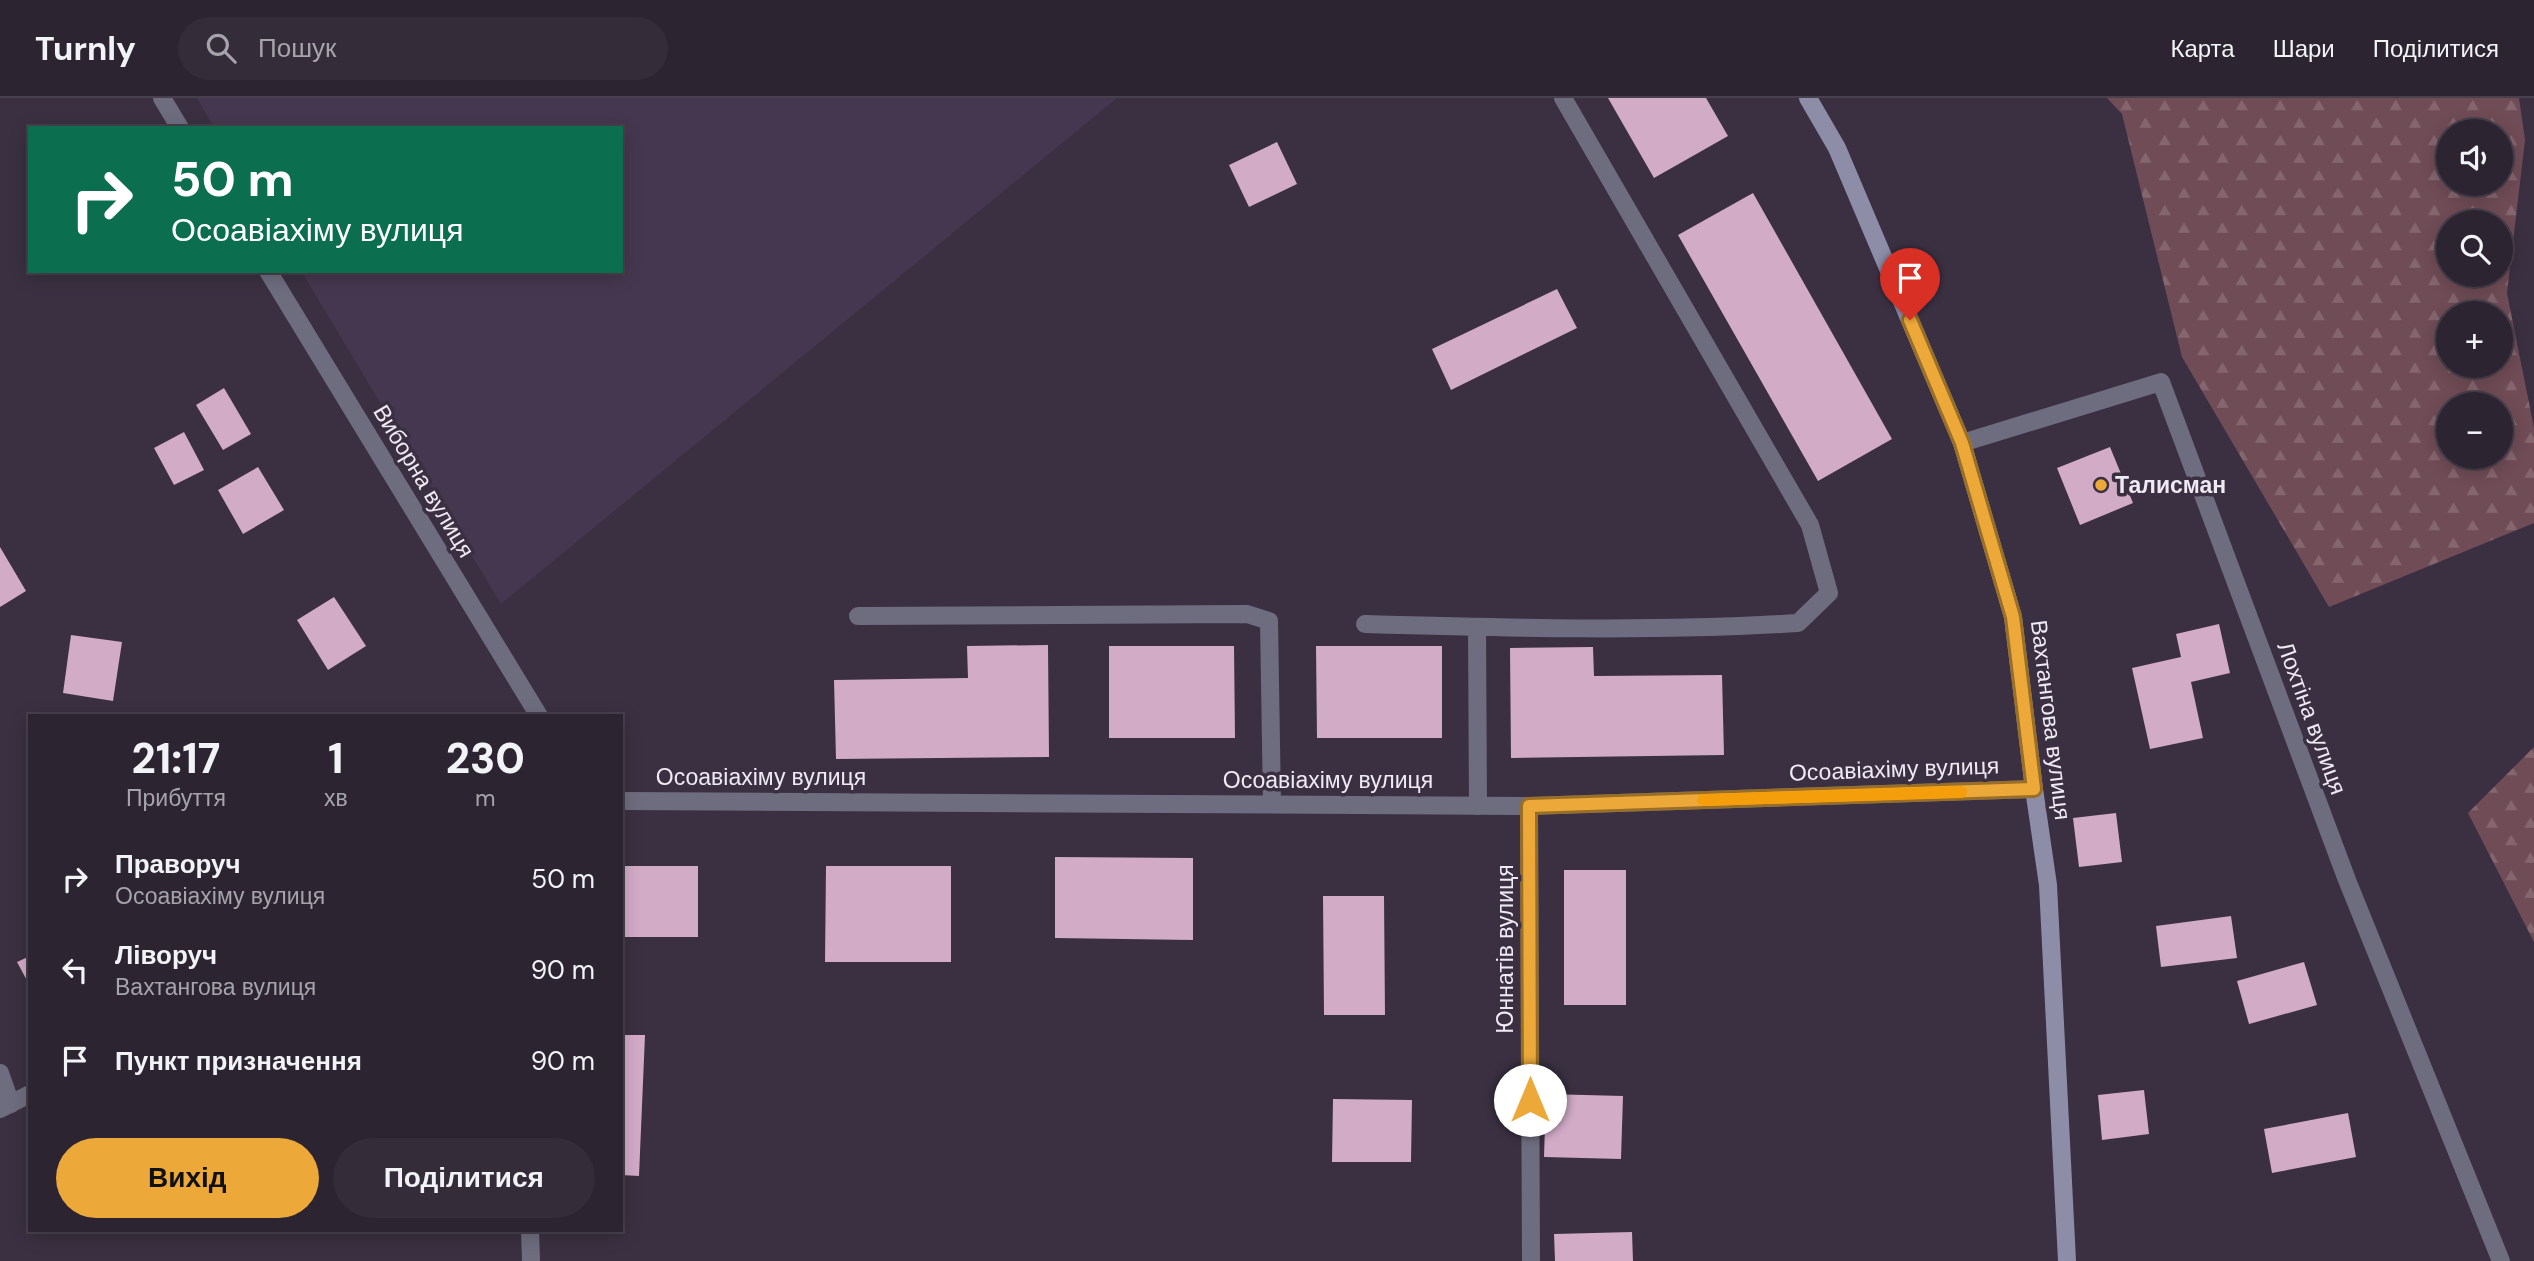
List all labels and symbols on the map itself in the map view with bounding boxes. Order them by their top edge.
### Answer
pin [1880,248,1940,320]
street label: Виборна вулиця [367,399,481,563]
place label: Талисман [2115,470,2226,500]
marker: Талисман [2093,477,2109,493]
street label: Вахтангова вулиця [2024,618,2078,822]
street label: Лохтіна вулиця [2270,637,2354,799]
street label: Осоавіахіму вулиця [1788,750,2000,788]
street label: Осоавіахіму вулиця [656,762,866,792]
street label: Осоавіахіму вулиця [1223,765,1433,795]
street label: Юннатів вулиця [1490,864,1520,1034]
position arrow [1493,1063,1567,1137]

